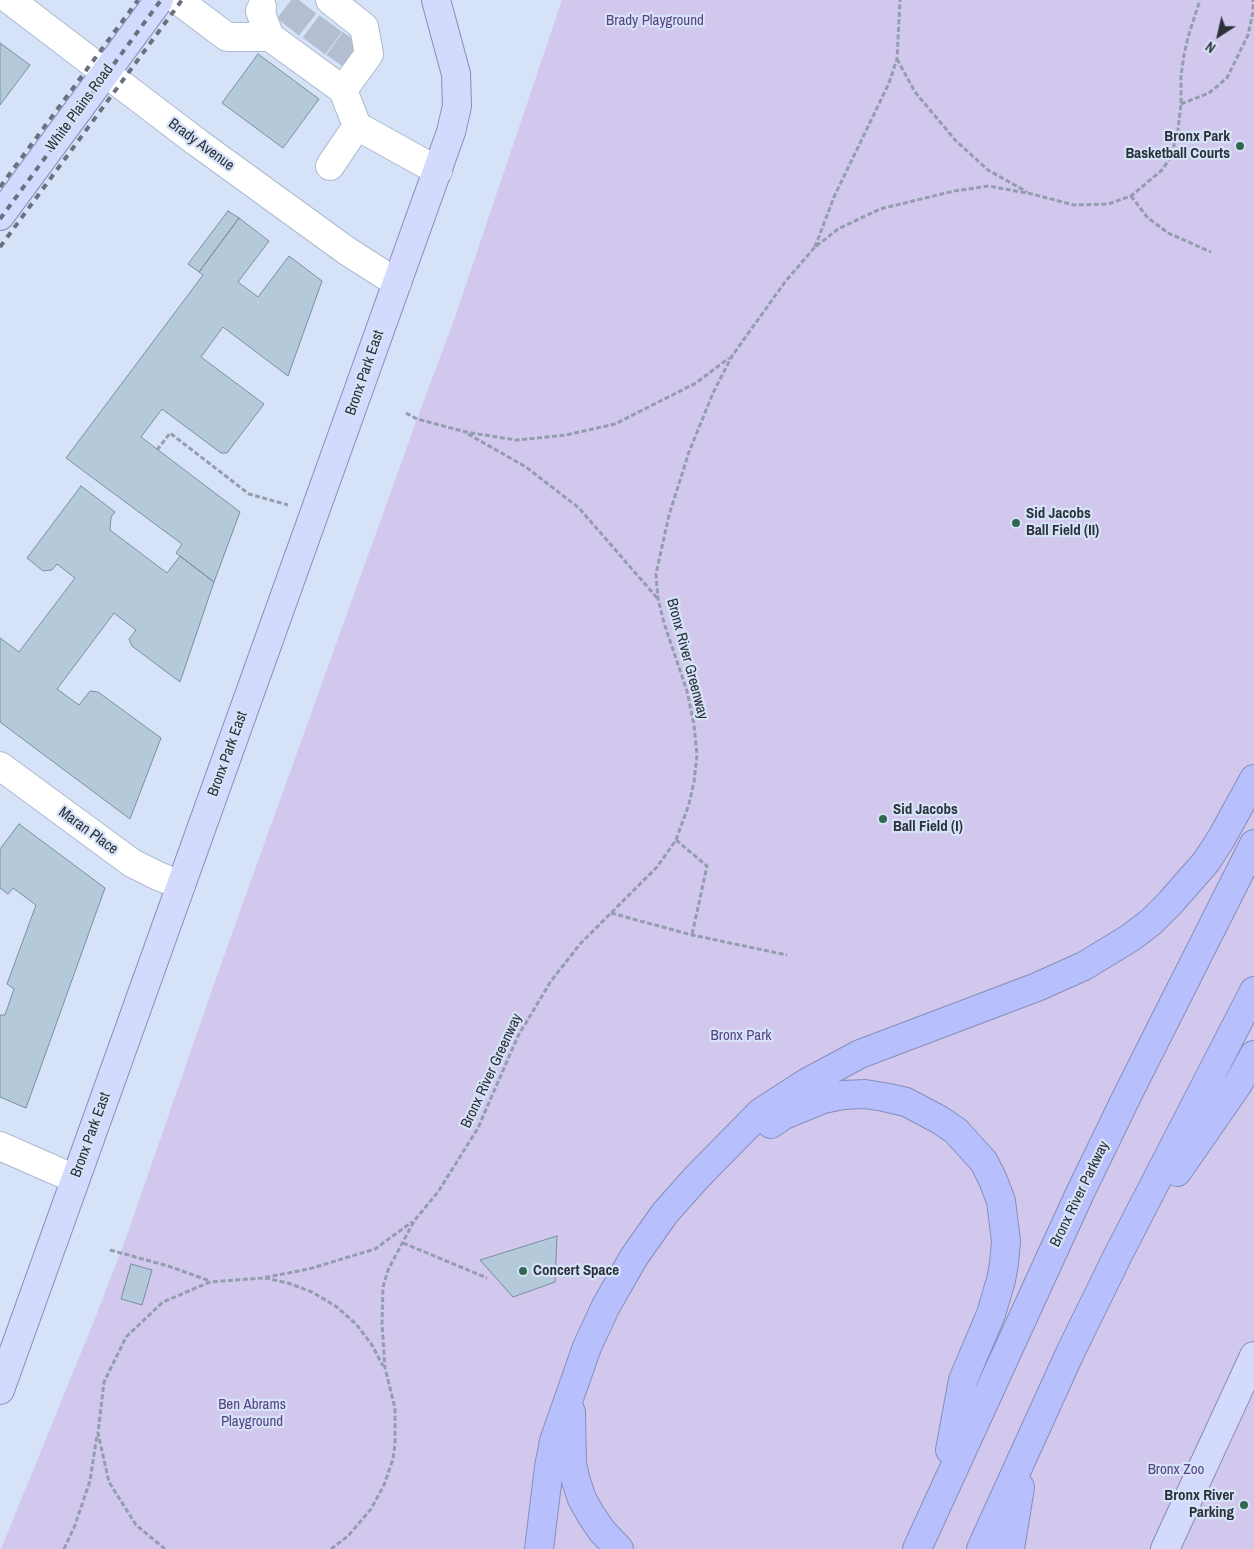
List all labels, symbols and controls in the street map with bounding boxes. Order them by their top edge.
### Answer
north arrow [1194,10,1244,60]
park label: Brady Playground [606,12,704,30]
text: N [1202,38,1219,57]
street label: White Plains Road [43,61,117,155]
street label: Brady Avenue [165,115,237,175]
place label: Bronx Park Basketball Courts [1125,128,1230,163]
marker: Bronx Park Basketball Courts [1234,140,1246,152]
street label: Bronx Park East [342,328,388,418]
place label: Sid Jacobs Ball Field (II) [1026,505,1099,540]
marker: Sid Jacobs Ball Field (II) [1010,517,1022,529]
street label: Bronx River Greenway [662,597,712,721]
street label: Bronx Park East [204,709,252,799]
place label: Sid Jacobs Ball Field (I) [893,801,963,836]
street label: Maran Place [55,803,121,859]
marker: Sid Jacobs Ball Field (I) [877,813,889,825]
street label: Bronx River Greenway [458,1011,526,1131]
park label: Bronx Park [711,1027,771,1045]
street label: Bronx Park East [67,1090,115,1180]
street label: Bronx River Parkway [1047,1138,1113,1250]
place label: Concert Space [533,1262,619,1280]
marker: Concert Space [517,1265,529,1277]
park label: Ben Abrams Playground [218,1396,286,1431]
park label: Bronx Zoo [1148,1461,1204,1479]
place label: Bronx River Parking [1164,1487,1234,1522]
marker: Bronx River Parking [1238,1499,1250,1511]

